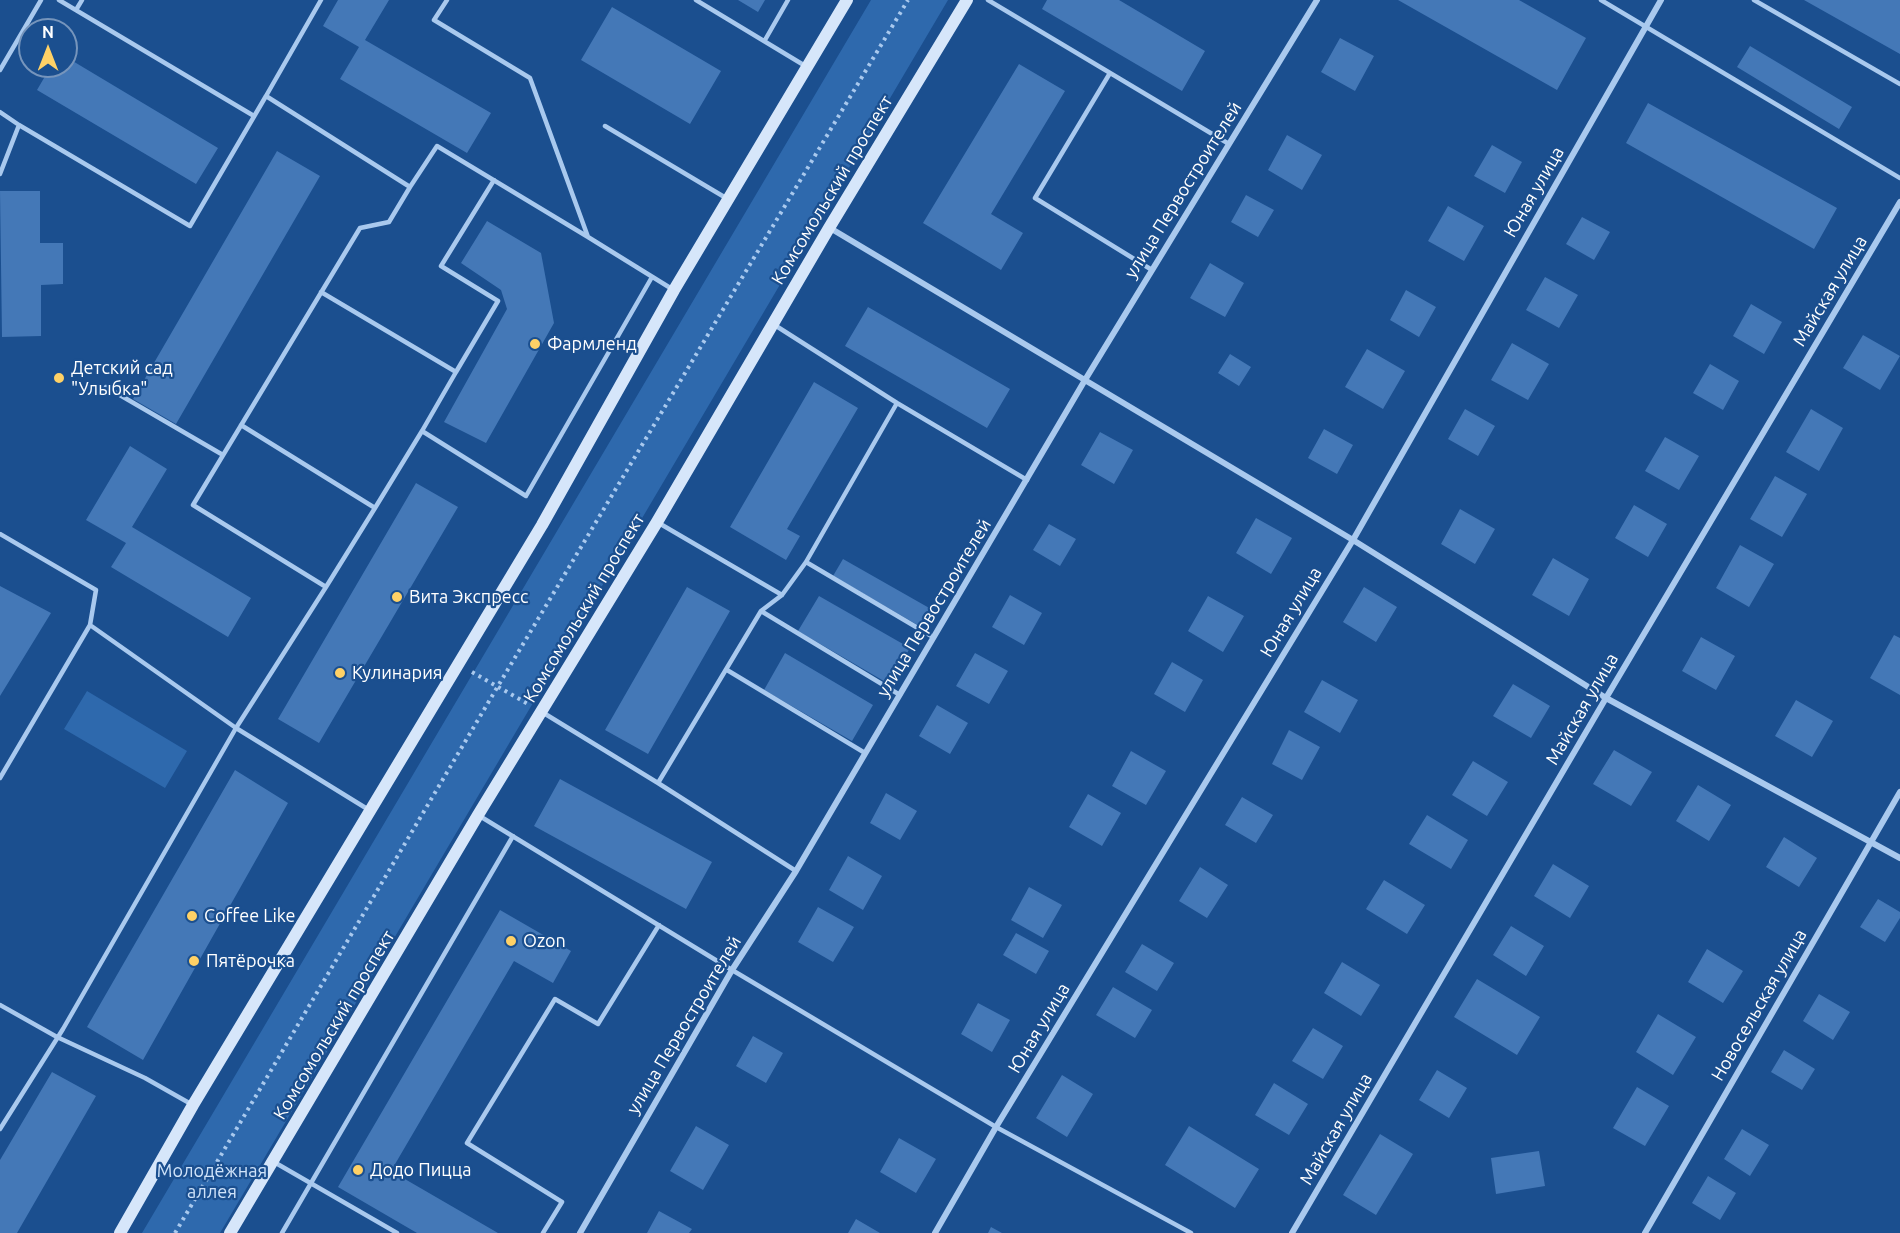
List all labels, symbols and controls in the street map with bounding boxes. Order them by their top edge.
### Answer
north arrow [18,18,78,78]
text: N [42,23,54,41]
street label: Комсомольский проспект [767,91,897,289]
street label: улица Первостроителей [1120,98,1246,282]
street label: Юная улица [1499,143,1569,241]
street label: Майская улица [1788,232,1872,350]
place label: Фармленд [547,333,637,355]
marker: Фармленд [528,337,542,351]
place label: Детский сад "Улыбка" [71,357,173,400]
marker: Детский сад "Улыбка" [52,371,66,385]
street label: Комсомольский проспект [519,509,649,707]
street label: улица Первостроителей [872,515,996,701]
street label: Юная улица [1256,563,1326,661]
place label: Вита Экспресс [409,586,528,608]
marker: Вита Экспресс [390,590,404,604]
street label: Майская улица [1541,649,1623,769]
place label: Кулинария [352,662,442,684]
marker: Кулинария [333,666,347,680]
place label: Coffee Like [204,905,295,927]
marker: Coffee Like [185,909,199,923]
street label: Новосельская улица [1707,925,1811,1085]
street label: Комсомольский проспект [269,926,399,1124]
place label: Ozon [523,930,566,952]
street label: улица Первостроителей [622,932,746,1118]
marker: Ozon [504,934,518,948]
place label: Пятёрочка [206,950,295,972]
marker: Пятёрочка [187,954,201,968]
street label: Юная улица [1004,979,1074,1077]
street label: Майская улица [1295,1069,1377,1189]
place label: Додо Пицца [370,1159,472,1181]
park label: Молодёжная аллея [157,1160,267,1202]
marker: Додо Пицца [351,1163,365,1177]

